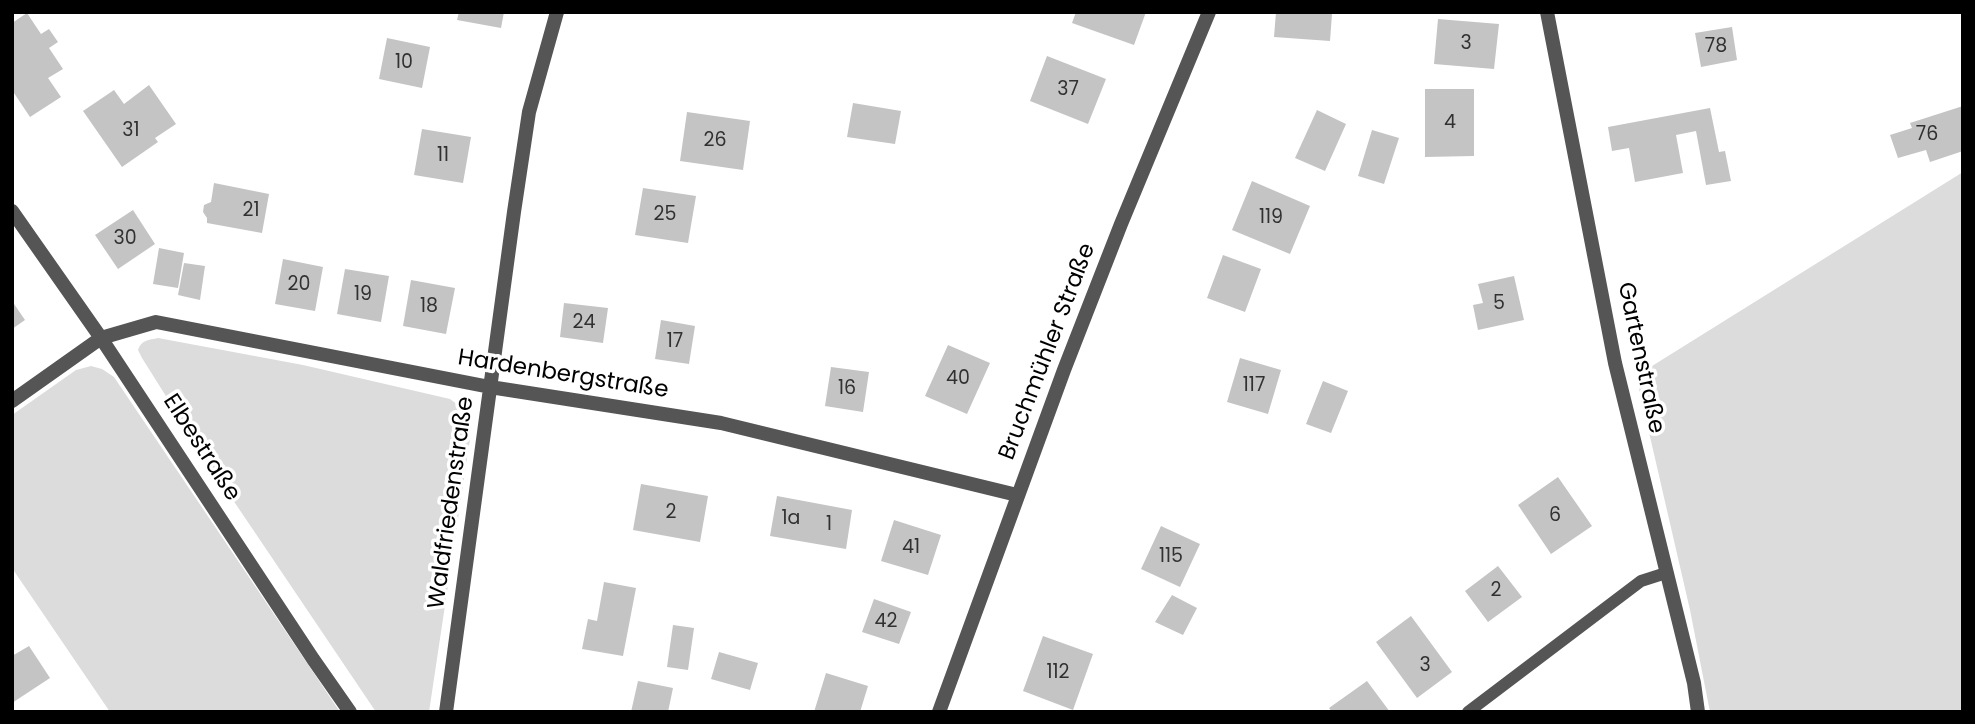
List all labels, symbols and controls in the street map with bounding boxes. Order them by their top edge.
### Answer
house number: 3 [1460,33,1472,55]
house number: 78 [1705,36,1727,58]
house number: 10 [395,52,413,74]
house number: 37 [1057,79,1079,101]
house number: 4 [1444,112,1456,134]
house number: 31 [122,120,140,142]
house number: 76 [1916,124,1938,146]
house number: 26 [704,130,726,152]
house number: 11 [437,145,449,167]
house number: 21 [242,200,260,222]
house number: 25 [654,204,676,226]
house number: 119 [1259,207,1283,229]
house number: 30 [113,228,137,250]
street label: Bruchmühler Straße [994,240,1102,464]
house number: 20 [288,274,310,296]
street label: Gartenstraße [1611,280,1669,436]
house number: 19 [354,284,372,306]
house number: 5 [1493,293,1505,315]
house number: 18 [420,296,438,318]
house number: 24 [573,312,595,334]
house number: 17 [667,331,683,353]
street label: Hardenbergstraße [456,345,670,405]
house number: 40 [946,368,970,390]
house number: 117 [1243,375,1265,397]
house number: 16 [838,378,856,400]
street label: Elbestraße [156,389,246,507]
street label: Waldfriedenstraße [423,395,481,611]
house number: 2 [666,502,676,524]
house number: 6 [1549,505,1561,527]
house number: 1a [782,508,800,530]
house number: 1 [826,514,832,536]
house number: 41 [902,537,920,559]
house number: 115 [1159,546,1183,568]
house number: 2 [1491,580,1501,602]
house number: 42 [875,611,897,633]
house number: 3 [1419,655,1431,677]
house number: 112 [1046,662,1070,684]

